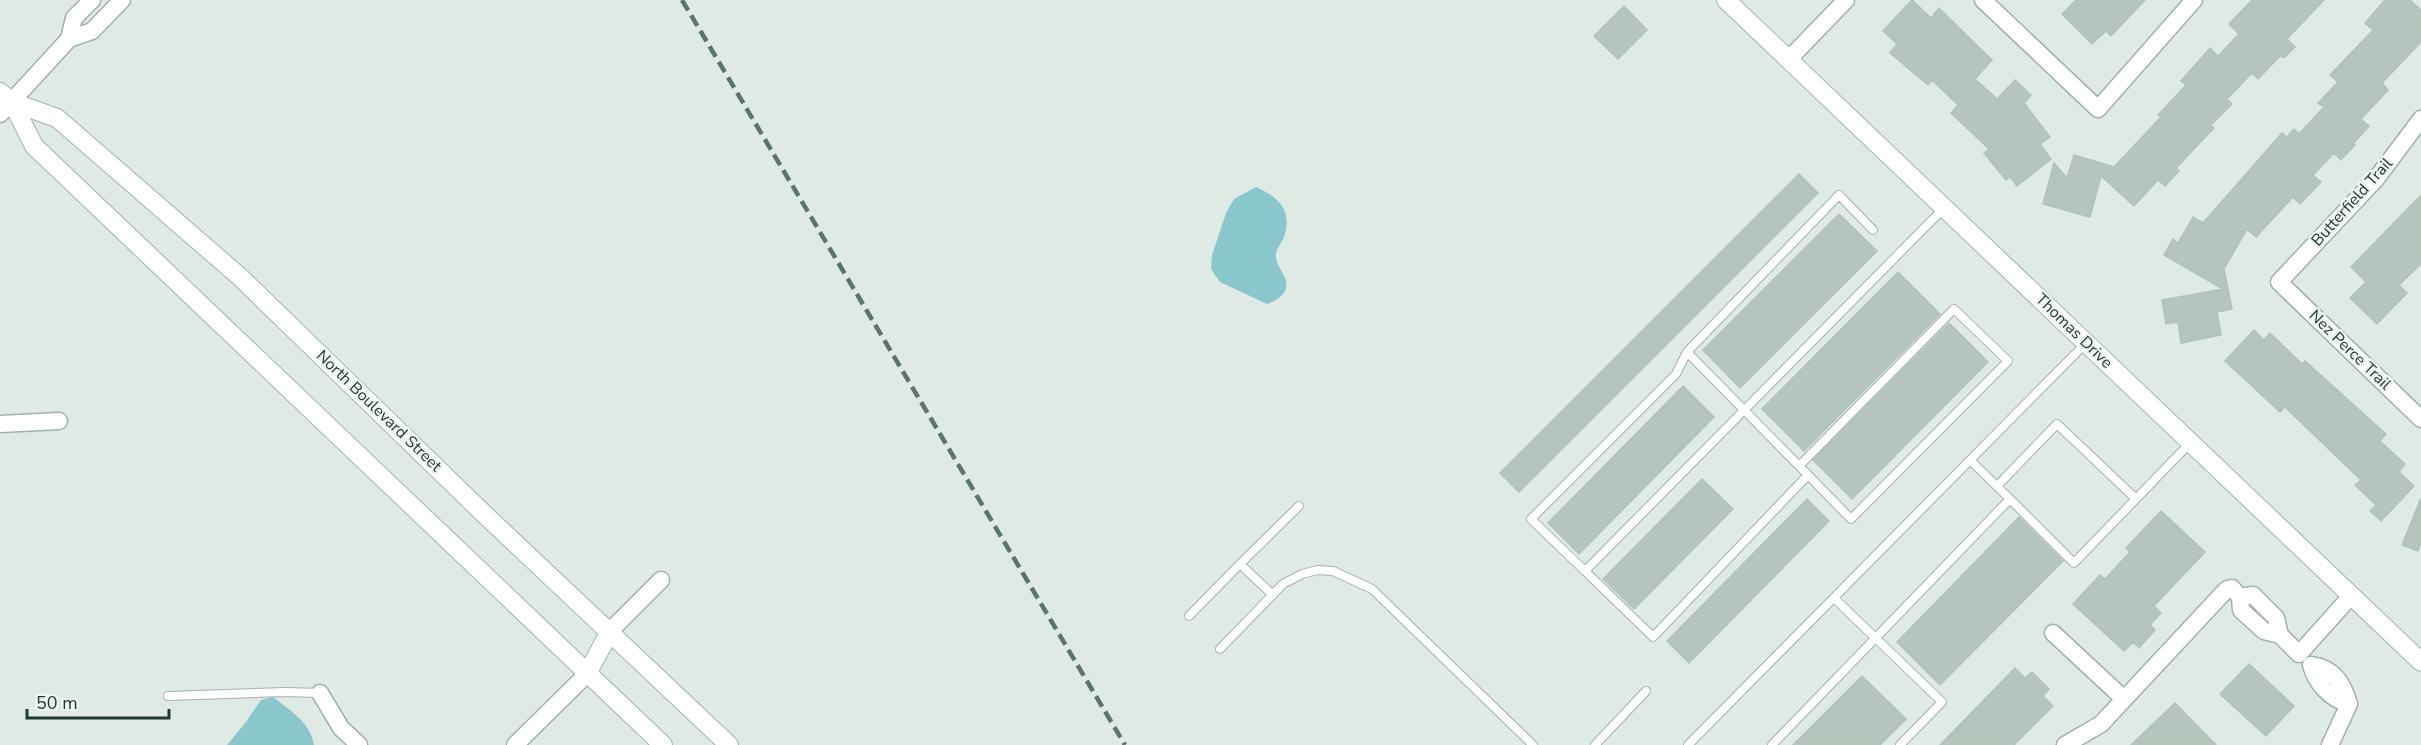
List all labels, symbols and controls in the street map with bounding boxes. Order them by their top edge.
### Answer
street label: Butterfield Trail [2306,153,2398,251]
street label: Thomas Drive [2031,289,2117,373]
street label: Nez Perce Trail [2304,305,2396,395]
street label: North Boulevard Street [311,345,447,477]
scale bar [27,682,170,720]
text: 50 m [36,691,78,715]

